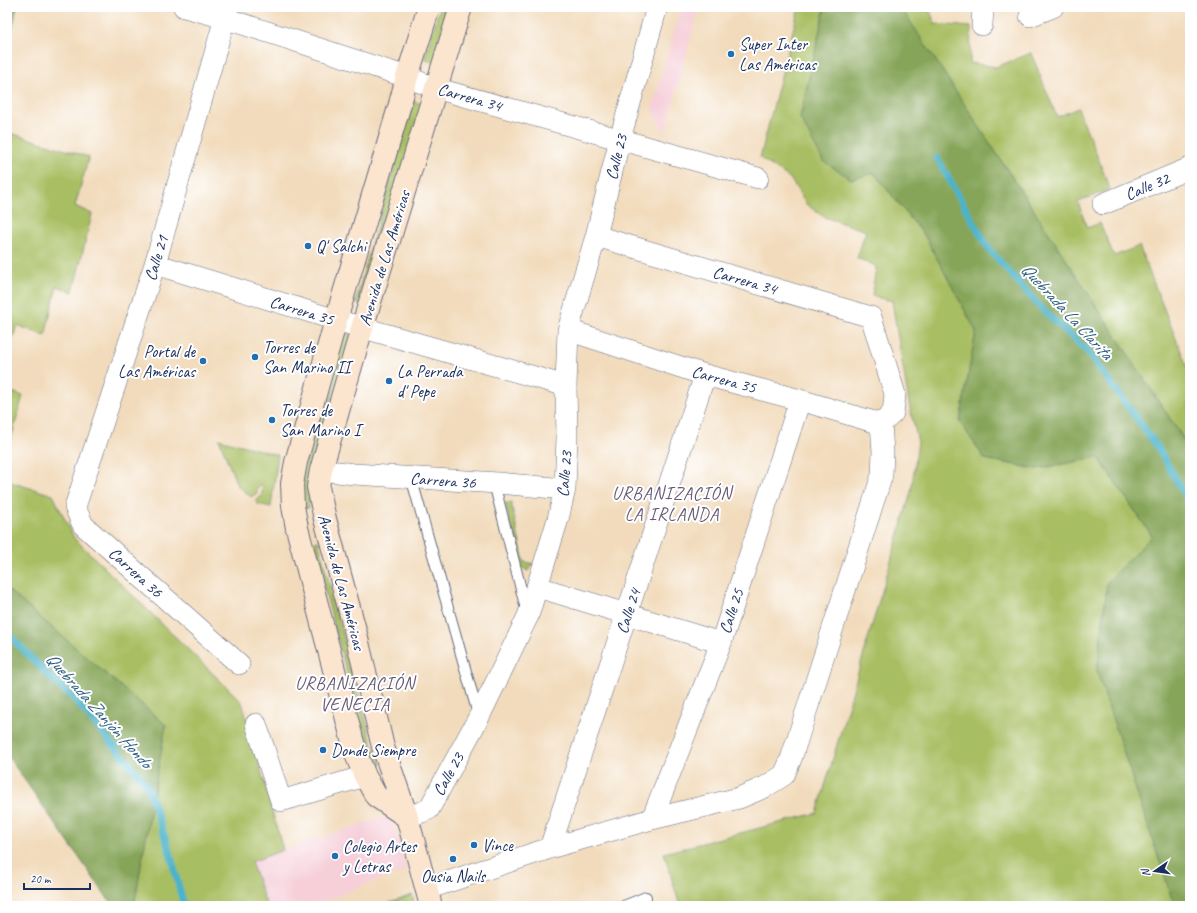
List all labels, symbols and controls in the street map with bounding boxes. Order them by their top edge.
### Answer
place label: Super Inter Las Américas [739,34,818,75]
marker: Super Inter Las Américas [726,49,736,59]
street label: Carrera 34 [435,78,507,117]
street label: Calle 23 [601,131,633,182]
street label: Calle 32 [1122,167,1174,205]
street label: Avenida de Las Américas [354,186,416,328]
street label: Calle 21 [140,232,174,283]
place label: Q' Salchi [316,236,368,257]
marker: Q' Salchi [303,241,313,251]
water label: Quebrada La Clarita [1017,258,1119,365]
street label: Carrera 34 [710,261,782,300]
street label: Carrera 35 [267,291,338,331]
place label: Torres de San Marino II [263,337,355,378]
place label: Portal de Las Américas [118,341,197,382]
marker: Torres de San Marino II [250,352,260,362]
marker: Portal de Las Américas [198,356,208,366]
place label: La Perrada d' Pepe [397,361,464,402]
street label: Carrera 35 [689,361,760,398]
marker: La Perrada d' Pepe [384,376,394,386]
place label: Torres de San Marino I [280,400,364,441]
marker: Torres de San Marino I [267,415,277,425]
street label: Calle 23 [552,449,577,498]
street label: Carrera 36 [409,468,478,493]
district label: URBANIZACIÓN LA IRLANDA [612,482,734,525]
street label: Avenida de Las Américas [313,512,370,655]
street label: Carrera 36 [104,543,168,603]
street label: Calle 24 [611,584,646,636]
street label: Calle 25 [714,585,749,636]
water label: Quebrada Zanjón Hondo [41,648,159,775]
district label: URBANIZACIÓN VENECIA [295,672,417,715]
place label: Donde Siempre [331,740,417,761]
marker: Donde Siempre [318,745,328,755]
street label: Calle 23 [428,748,469,800]
place label: Vince [482,835,514,856]
place label: Colegio Artes y Letras [342,836,418,877]
marker: Vince [469,840,479,850]
marker: Colegio Artes y Letras [330,851,340,861]
north arrow [1135,851,1175,891]
marker: Ousia Nails [448,854,458,864]
scale bar [24,865,90,891]
place label: Ousia Nails [421,866,486,887]
text: N [1137,866,1153,878]
text: 20 m [30,871,52,887]

